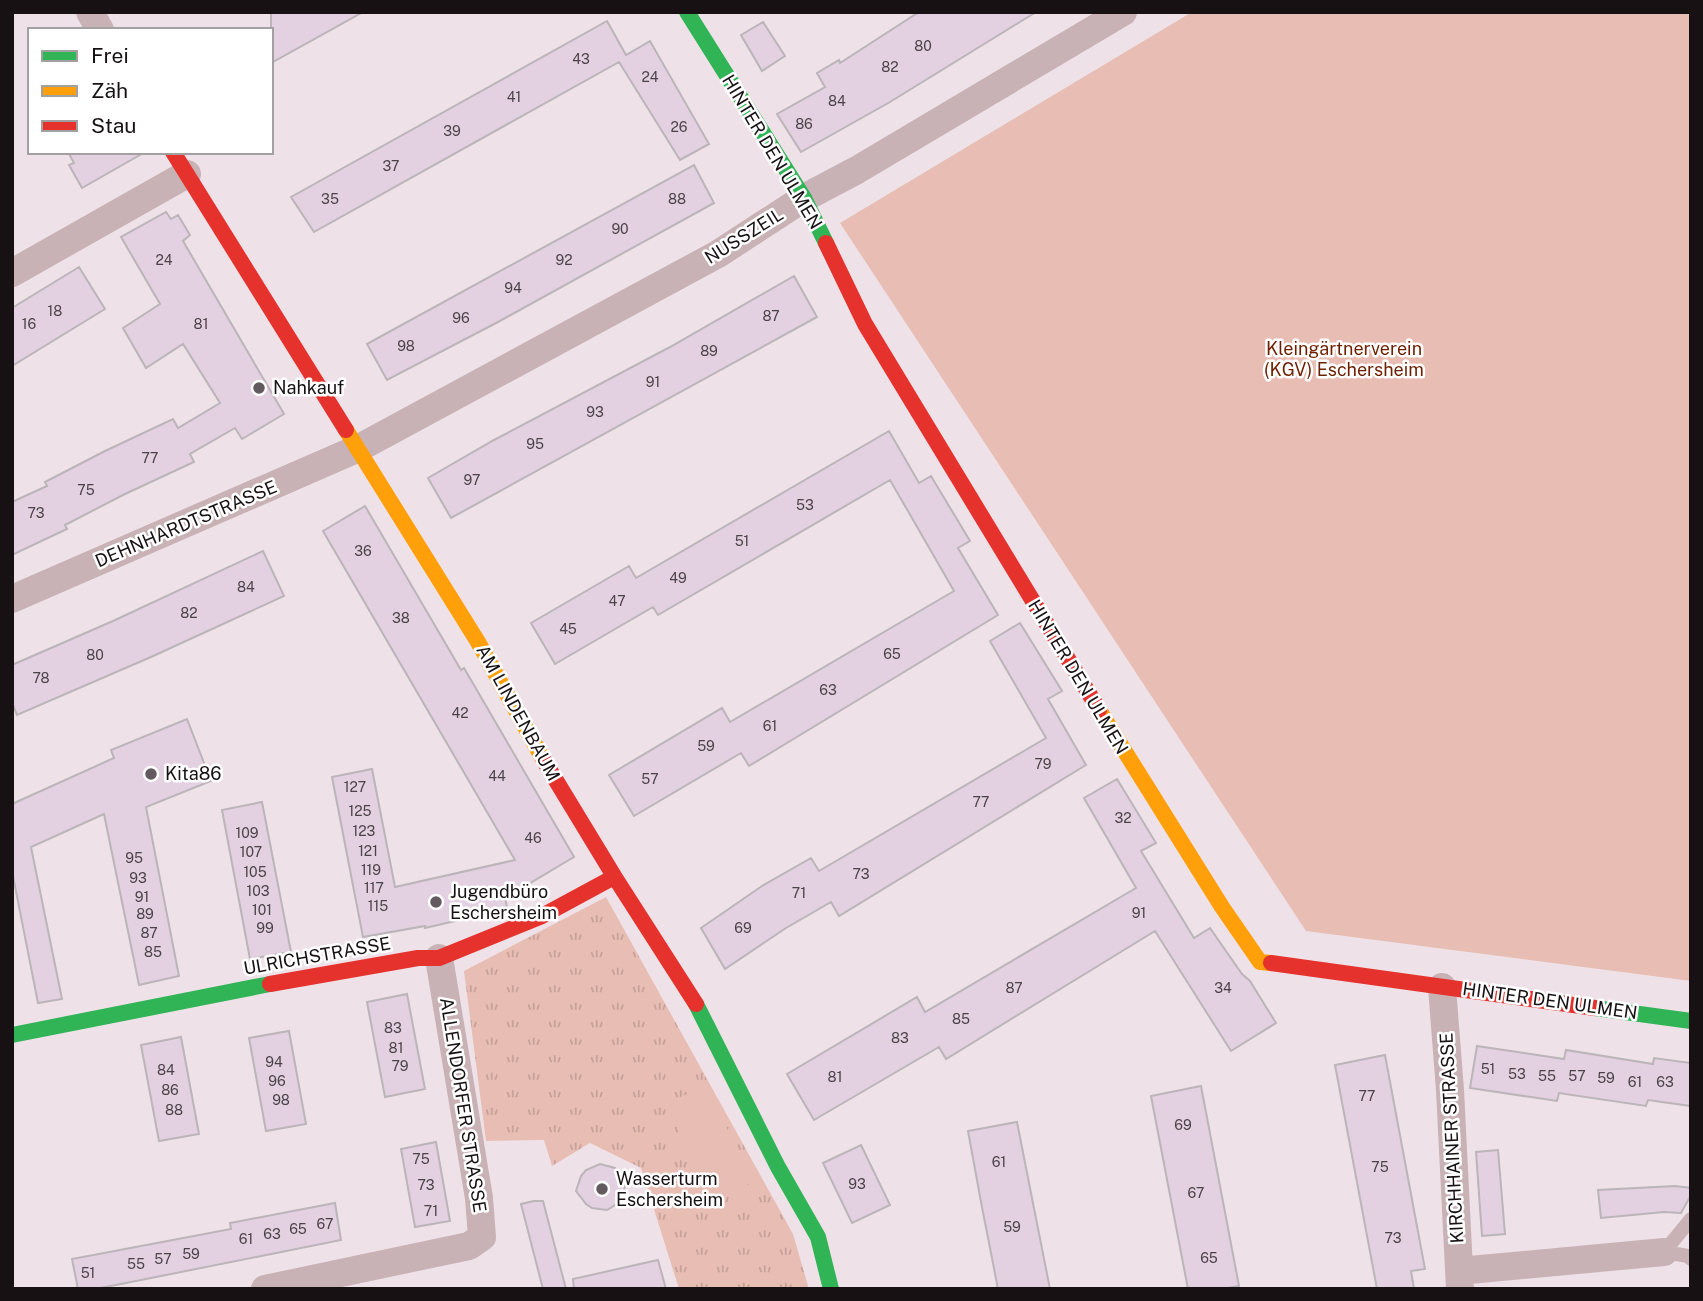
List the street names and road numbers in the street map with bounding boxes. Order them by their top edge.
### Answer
street label: HINTER DEN ULMEN [718,71,827,233]
street label: NUSSZEIL [701,203,787,268]
street label: DEHNHARDTSTRASSE [92,476,280,571]
street label: HINTER DEN ULMEN [1024,596,1133,758]
street label: AM LINDENBAUM [472,641,565,784]
street label: ULRICHSTRASSE [242,932,392,979]
street label: HINTER DEN ULMEN [1461,978,1639,1023]
street label: ALLENDORFER STRASSE [436,996,491,1214]
street label: KIRCHHAINER STRASSE [1435,1032,1468,1244]

